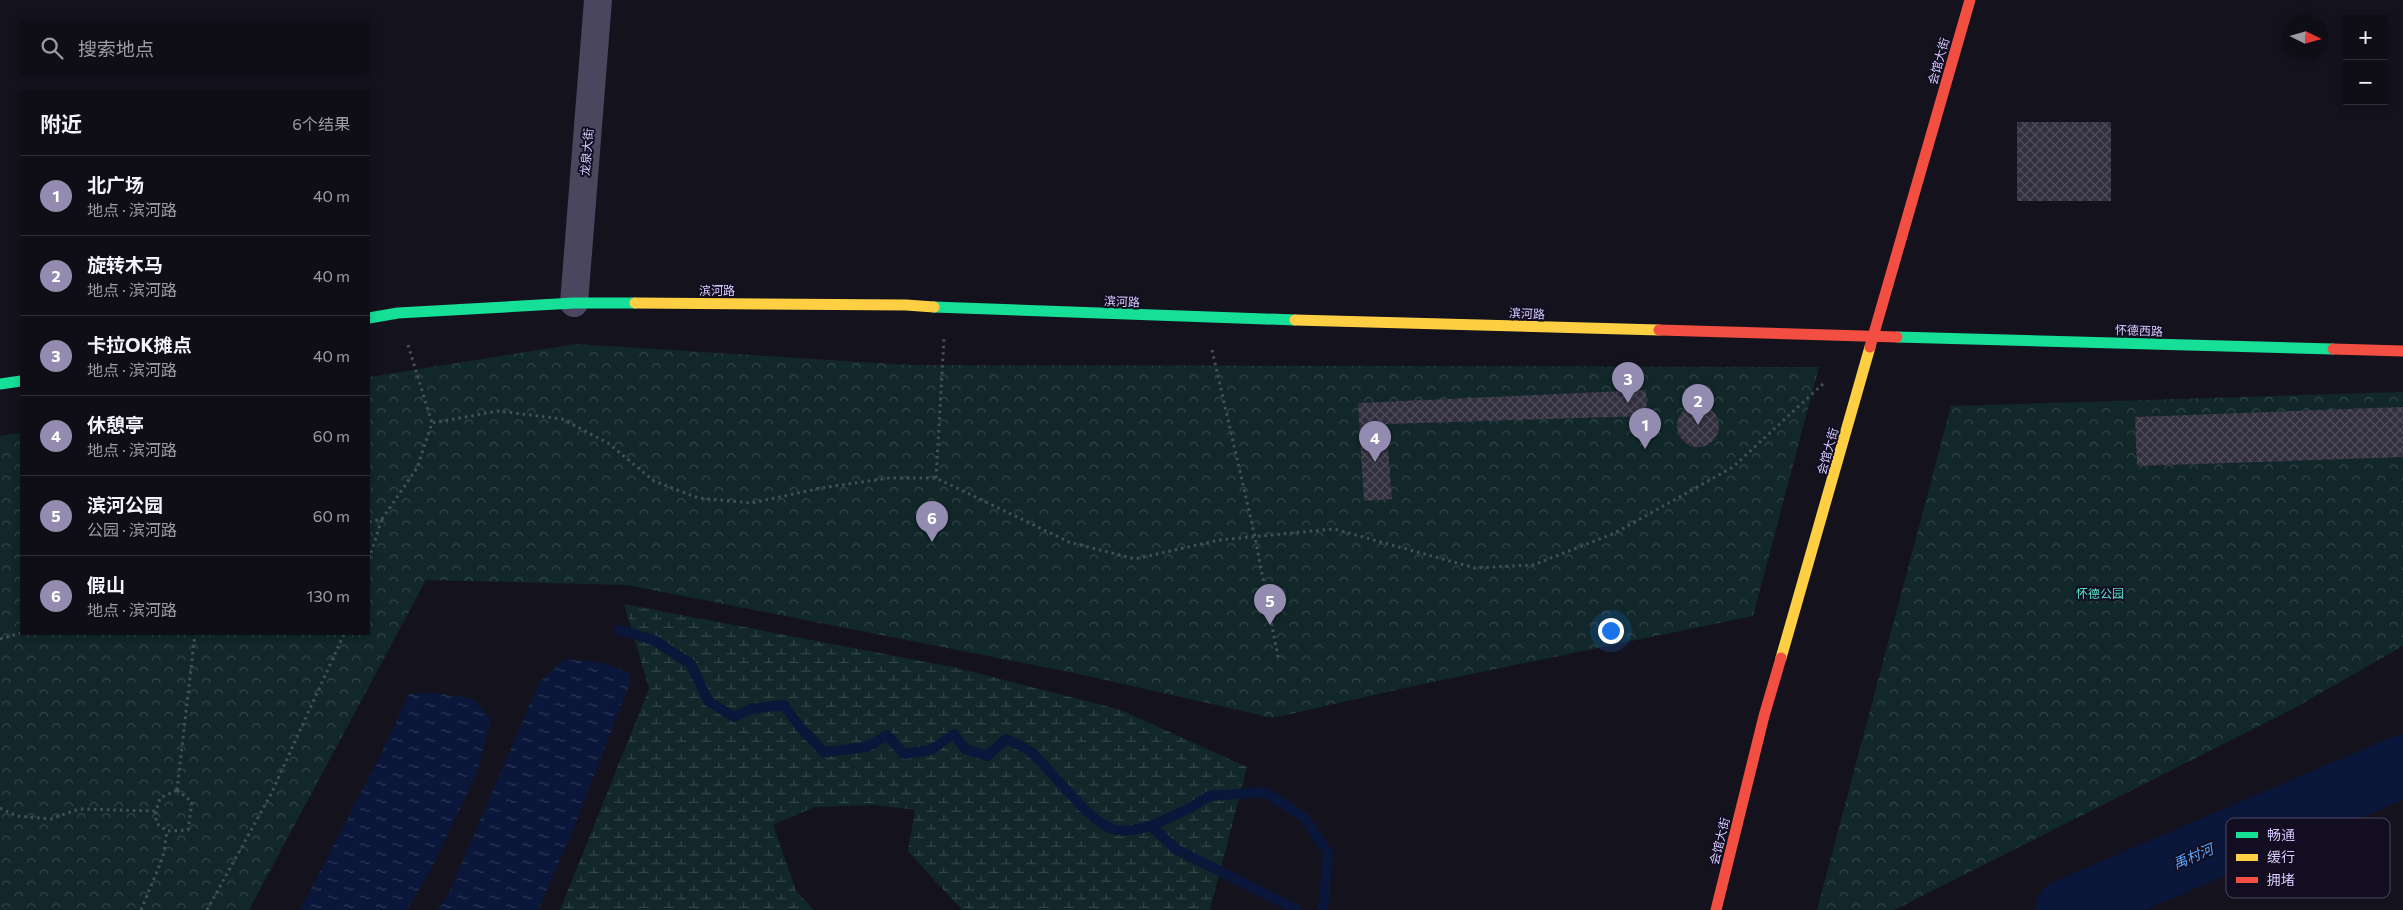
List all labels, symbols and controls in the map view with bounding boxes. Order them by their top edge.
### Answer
north arrow [2283,15,2328,60]
map controls [2343,15,2388,105]
button: + [2343,15,2388,60]
search box [20,20,370,75]
icon: search [38,34,66,62]
street label: 会馆大街 [1925,36,1951,86]
text: 搜索地点 [78,37,154,60]
button: − [2343,60,2388,105]
text: 附近 [40,111,82,136]
text: 6个结果 [292,114,350,133]
street label: 龙泉大街 [577,127,595,177]
text: 北广场 [87,173,144,196]
text: 1 [52,186,60,205]
text: 40 m [313,186,350,205]
text: 地点 · 滨河路 [87,200,177,219]
text: 旋转木马 [87,253,163,276]
text: 2 [51,266,61,285]
text: 40 m [313,266,350,285]
text: 地点 · 滨河路 [87,280,177,299]
street label: 滨河路 [699,283,735,297]
street label: 滨河路 [1104,293,1140,309]
street label: 滨河路 [1509,305,1545,321]
street label: 怀德西路 [2115,322,2163,338]
text: 卡拉OK摊点 [87,333,192,356]
text: 3 [51,346,61,365]
text: 40 m [313,346,350,365]
text: 地点 · 滨河路 [87,360,177,379]
pin: 3 [1612,362,1644,403]
pin: 2 [1682,384,1714,425]
pin: 1 [1629,408,1661,449]
text: 休憩亭 [87,413,144,436]
pin: 4 [1359,421,1391,462]
text: 4 [51,426,61,445]
text: 60 m [313,426,350,445]
street label: 会馆大街 [1814,426,1840,476]
text: 地点 · 滨河路 [87,440,177,459]
text: 滨河公园 [87,493,163,516]
pin: 6 [916,501,948,542]
text: 5 [51,506,61,525]
text: 60 m [313,506,350,525]
text: 公园 · 滨河路 [87,520,177,539]
text: 假山 [87,573,125,596]
pin: 5 [1254,584,1286,625]
text: 6 [51,586,61,605]
text: 130 m [307,586,350,605]
park label: 怀德公园 [2076,586,2124,600]
text: 地点 · 滨河路 [87,600,177,619]
your location [1598,618,1624,644]
street label: 会馆大街 [1706,816,1732,866]
legend [2226,818,2390,898]
text: 畅通 [2267,826,2295,843]
water label: 禹村河 [2170,839,2218,872]
text: 缓行 [2267,848,2295,865]
text: 拥堵 [2267,871,2295,888]

